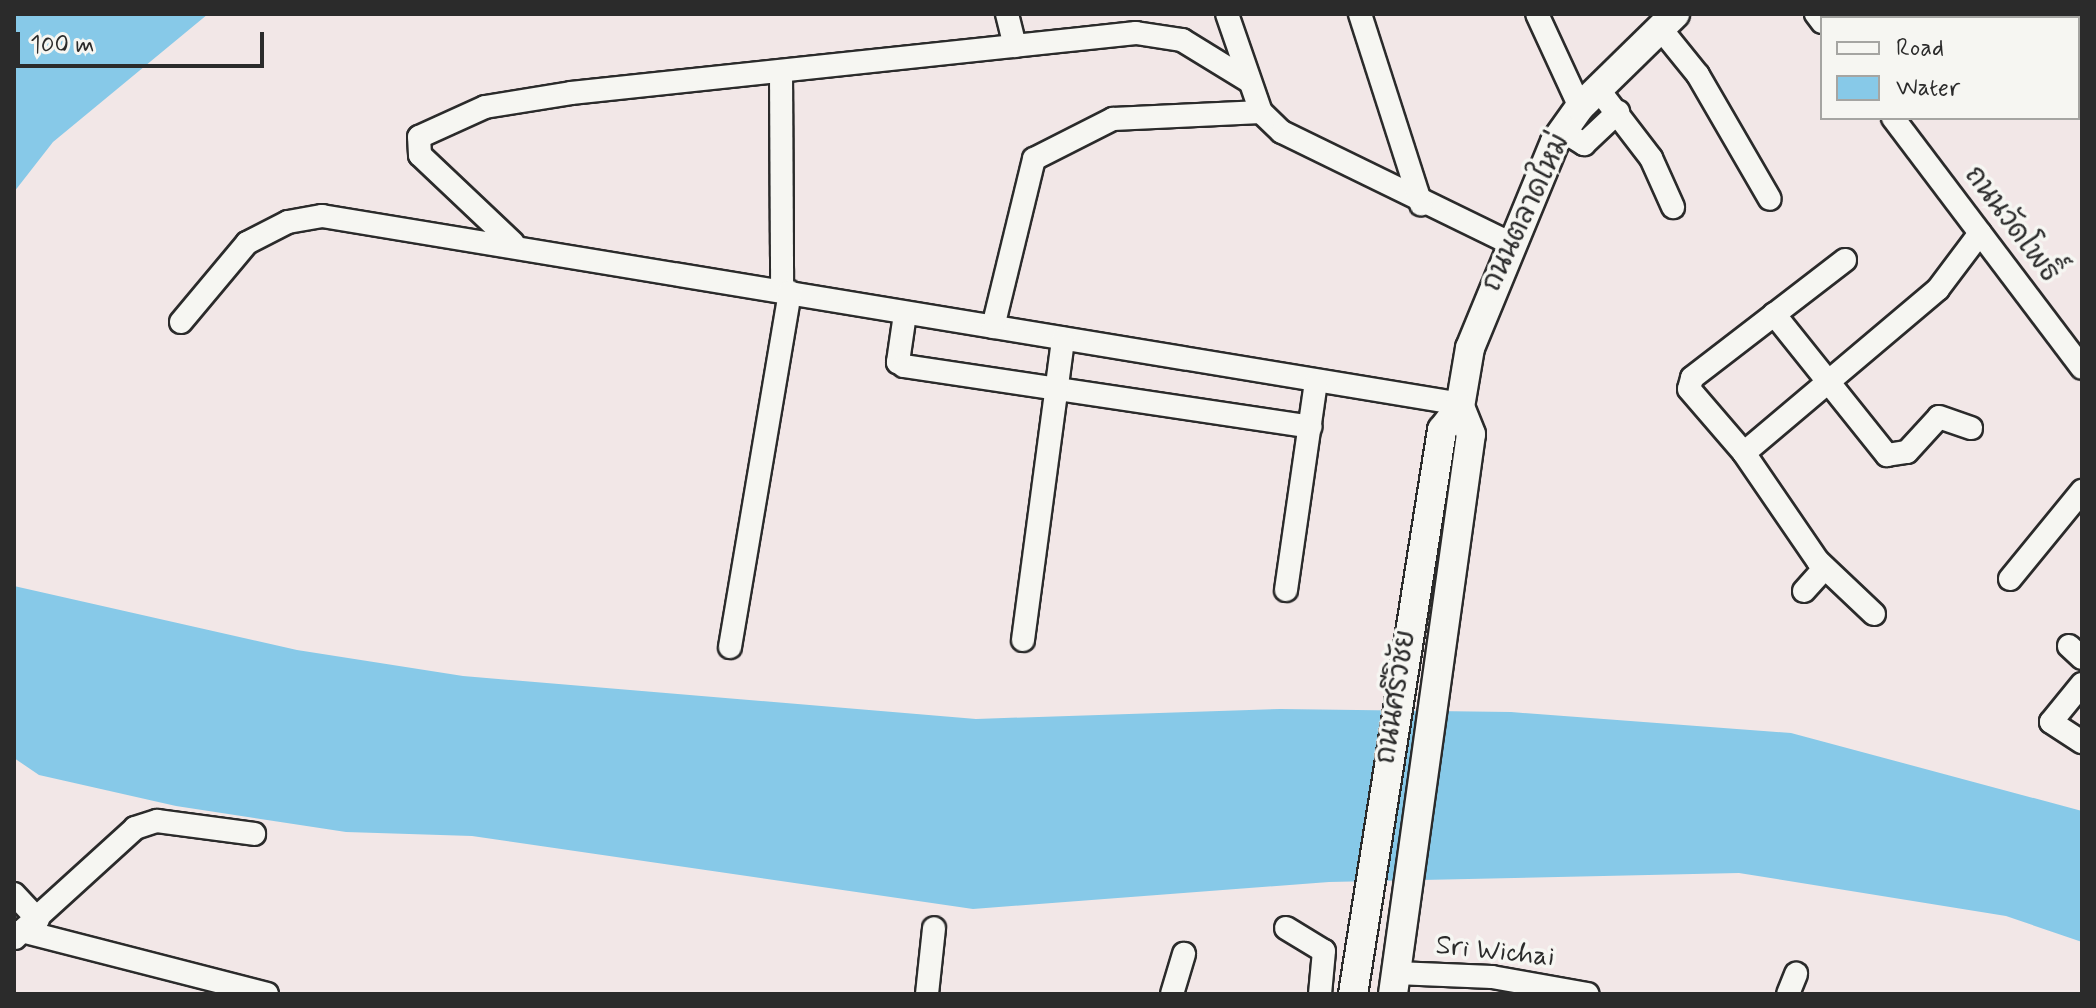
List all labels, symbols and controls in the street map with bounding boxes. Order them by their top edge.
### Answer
scale bar [20,16,268,66]
legend [1820,16,2080,120]
text: 100 m [30,30,94,61]
text: Road [1896,33,1944,64]
text: Water [1896,73,1960,104]
street label: ถนนตลาดใหม่ [1476,129,1578,297]
street label: ถนนวัดโพธิ์ [1956,160,2066,290]
street label: ถนนศรีวิชัย [1370,628,1424,766]
street label: Sri Wichai [1433,929,1557,975]

